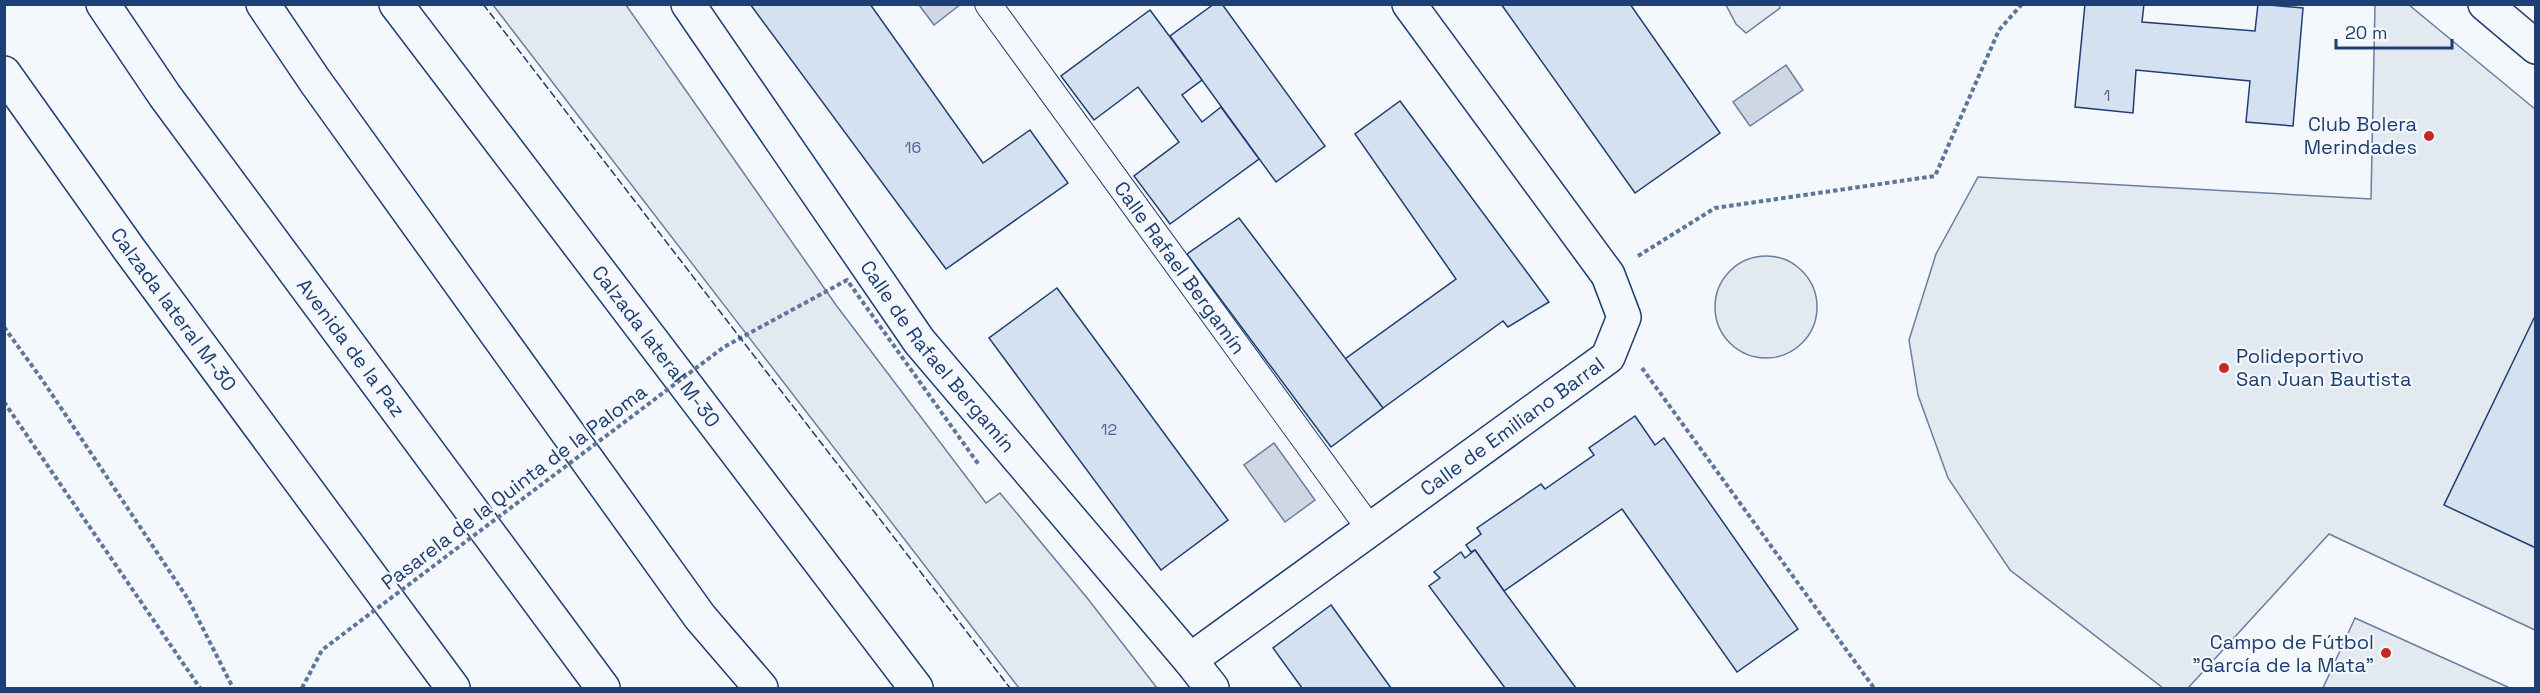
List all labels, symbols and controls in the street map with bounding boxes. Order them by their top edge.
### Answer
scale bar [2336,12,2452,50]
text: 20 m [2345,21,2388,44]
house number: 1 [2104,85,2110,106]
place label: Club Bolera Merindades [2304,111,2417,160]
marker: Club Bolera Merindades [2422,129,2436,143]
house number: 16 [905,137,921,158]
street label: Calle Rafael Bergamín [1108,176,1251,359]
street label: Calzada lateral M-30 [105,222,243,396]
street label: Calle de Rafael Bergamín [854,255,1021,458]
street label: Calzada lateral M-30 [586,260,726,433]
street label: Avenida de la Paz [291,273,411,422]
place label: Polideportivo San Juan Bautista [2236,343,2411,392]
street label: Calle de Emiliano Barral [1415,351,1609,502]
marker: Polideportivo San Juan Bautista [2217,361,2231,375]
street label: Pasarela de la Quinta de la Paloma [376,378,652,596]
house number: 12 [1101,419,1117,440]
place label: Campo de Fútbol "García de la Mata" [2192,629,2374,678]
marker: Campo de Fútbol "García de la Mata" [2379,646,2393,660]

